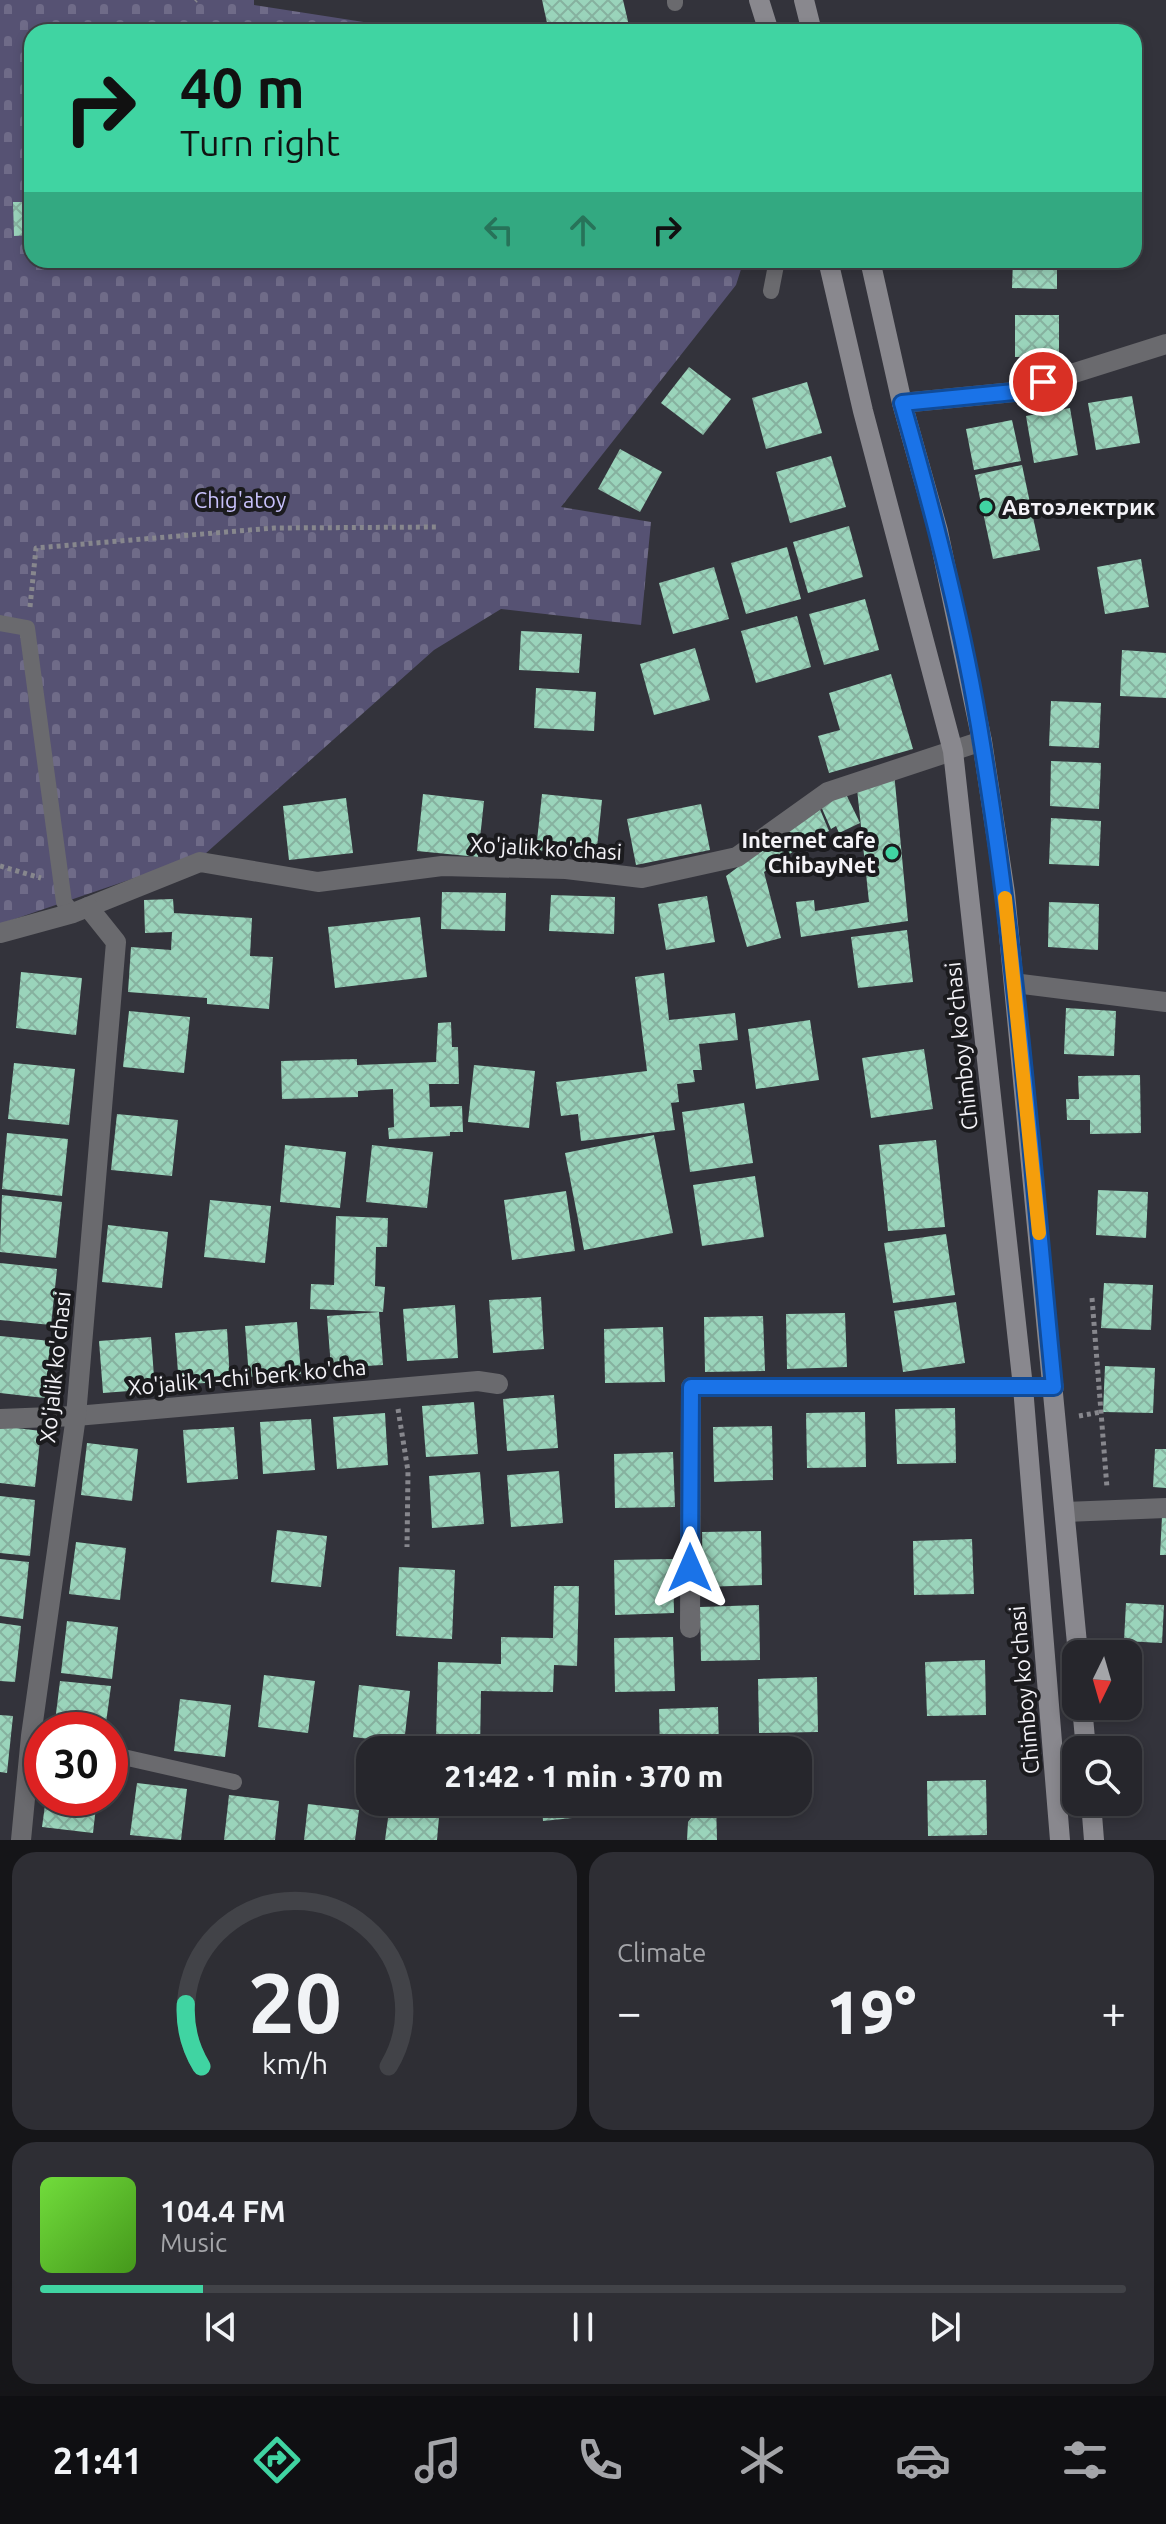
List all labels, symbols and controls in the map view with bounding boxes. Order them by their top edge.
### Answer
icon: right [48,56,152,160]
text: 40 m [180,56,305,119]
text: Turn right [180,122,340,163]
icon: left [477,208,521,252]
icon: ahead [561,208,605,252]
icon: right [645,208,689,252]
pin [1009,348,1077,416]
icon: arrive [1021,360,1065,404]
park label: Chig'atoy [194,487,287,512]
place label: Автоэлектрик [1002,494,1156,519]
marker: Автоэлектрик [977,498,995,516]
place label: Internet cafe ChibayNet [741,827,876,877]
street label: Xo'jalik ko'chasi [469,831,623,864]
marker: Internet cafe ChibayNet [883,844,901,862]
street label: Chimboy ko'chasi [939,961,982,1131]
street label: Xo'jalik ko'chasi [34,1290,75,1444]
street label: Xo'jalik 1-chi berk ko'cha [127,1354,367,1399]
position arrow [648,1526,732,1610]
street label: Chimboy ko'chasi [1004,1605,1043,1775]
north arrow [1062,1640,1142,1720]
map controls [1062,1640,1142,1816]
speed limit sign: 30 [24,1712,128,1816]
button: search [1062,1736,1142,1816]
text: 21:42 · 1 min · 370 m [445,1759,723,1793]
text: Climate [617,1938,706,1967]
text: 20 [248,1955,341,2049]
text: 19° [827,1978,916,2045]
text: − [617,1987,642,2036]
text: + [1101,1987,1126,2036]
text: km/h [262,2047,328,2079]
text: 104.4 FM [160,2194,286,2228]
text: Music [160,2228,227,2257]
icon: previous [199,2305,243,2349]
icon: pause [561,2305,605,2349]
icon: next [923,2305,967,2349]
icon: directions [249,2432,305,2488]
icon: music [410,2432,466,2488]
icon: phone [572,2432,628,2488]
icon: climate [734,2432,790,2488]
icon: car [895,2432,951,2488]
icon: filters [1057,2432,1113,2488]
text: 21:41 [53,2440,143,2481]

